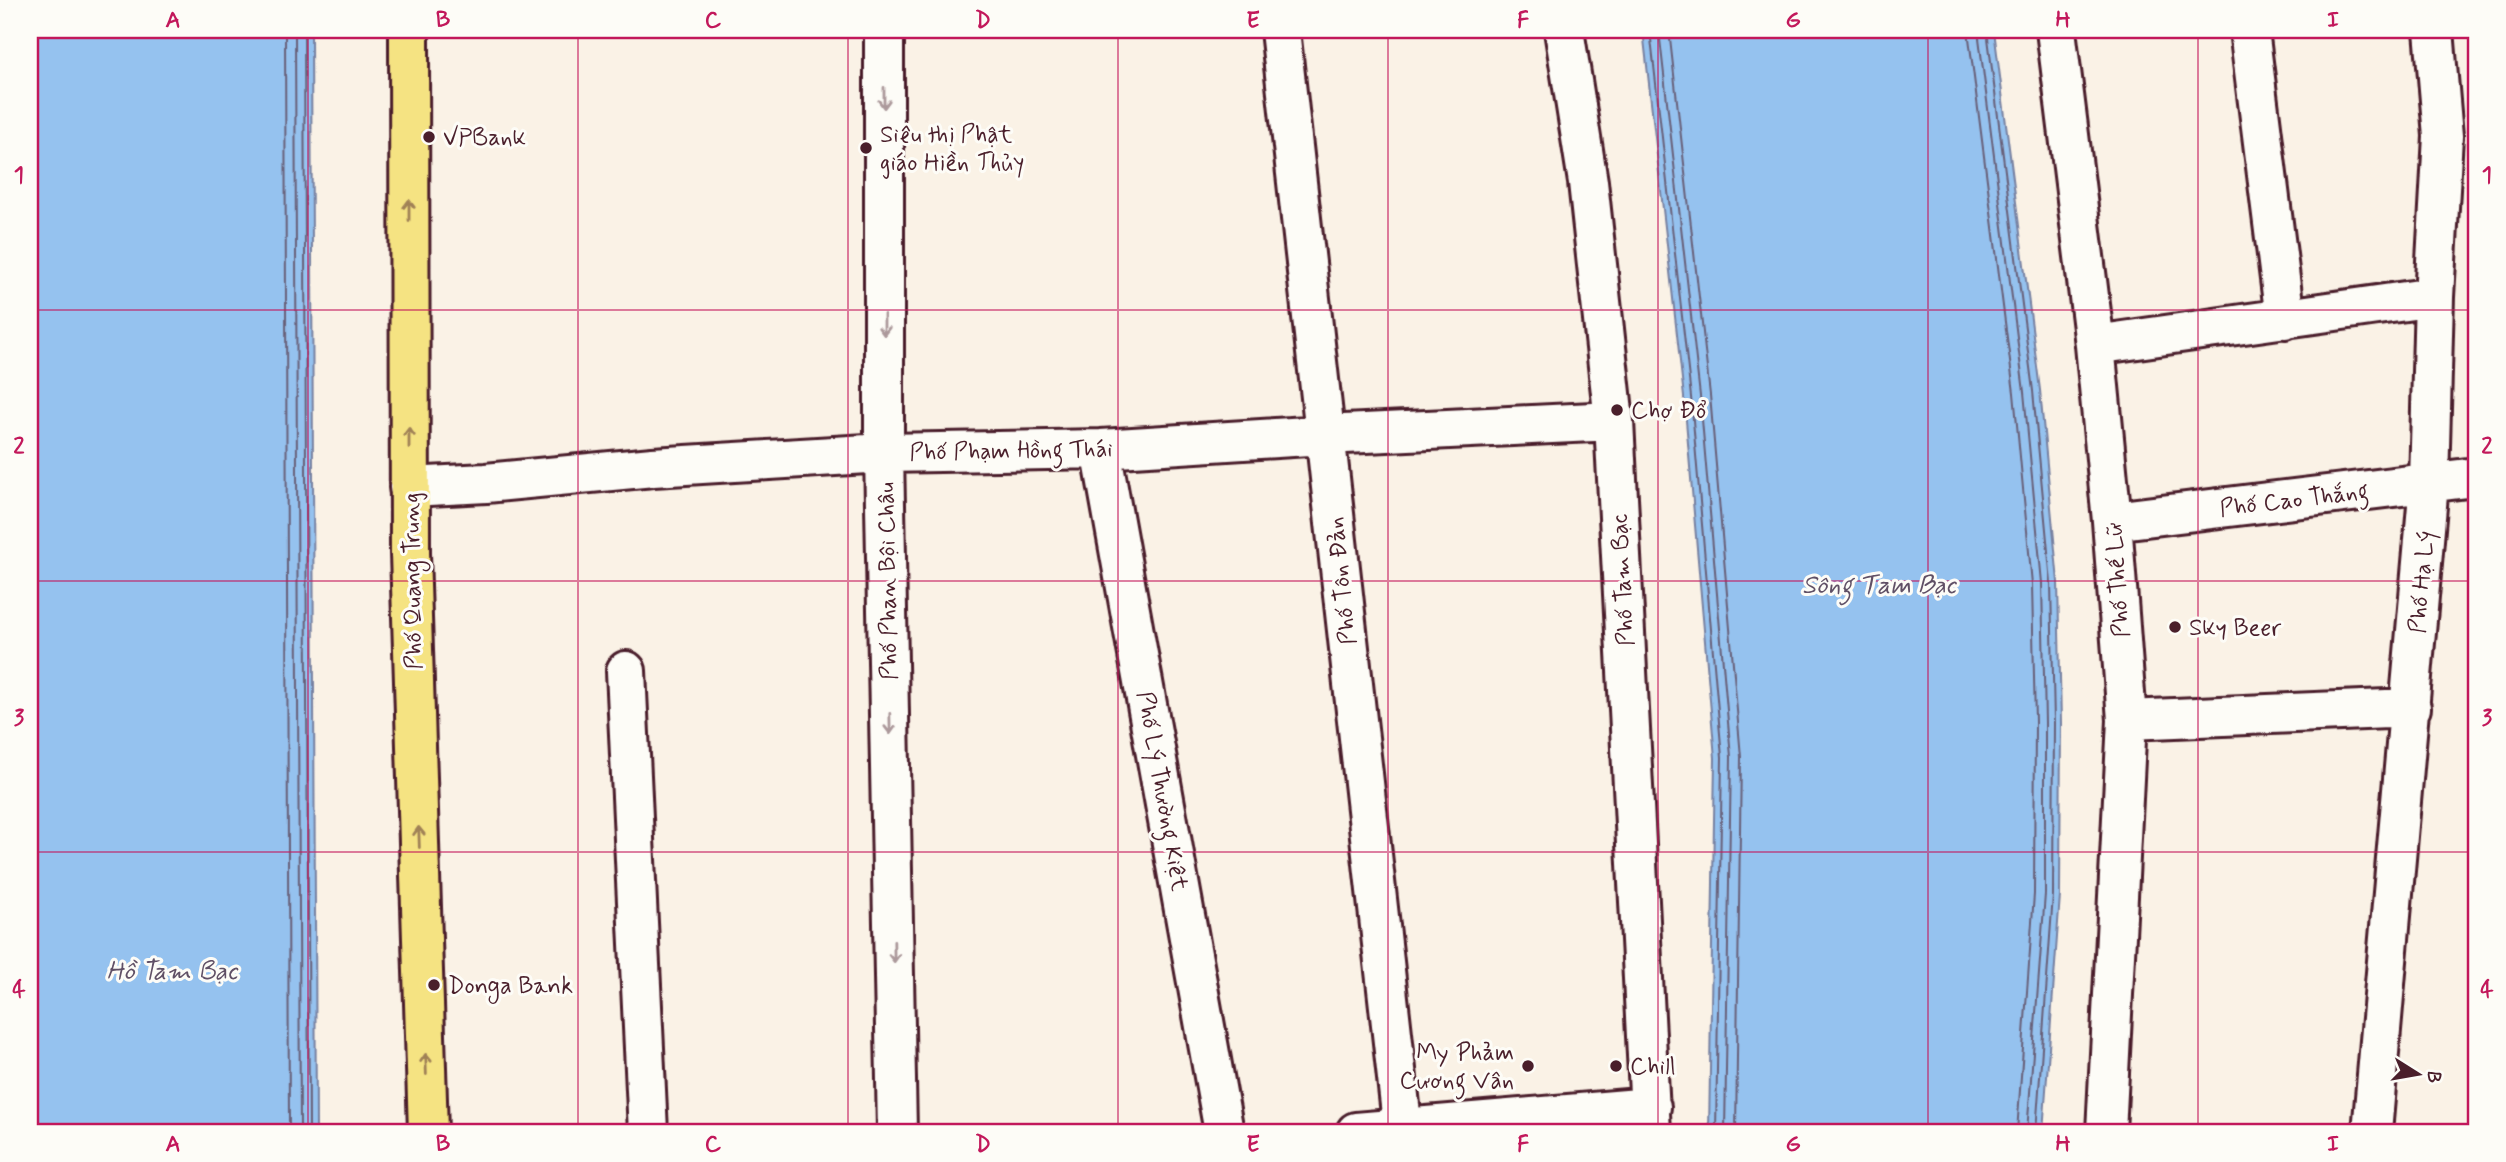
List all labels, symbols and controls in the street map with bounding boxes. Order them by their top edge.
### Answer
text: A [165,6,181,36]
text: B [436,6,451,36]
text: C [705,6,722,36]
text: D [975,6,991,36]
text: E [1246,6,1260,36]
text: F [1517,6,1529,36]
text: G [1785,6,1801,36]
text: H [2055,6,2071,36]
text: I [2327,6,2339,36]
one-way arrow [877,86,891,109]
place label: Siêu thị Phật giáo Hiền Thủy [880,120,1024,179]
place label: VPBank [443,123,526,154]
marker: VPBank [421,129,437,145]
marker: Siêu thị Phật giáo Hiền Thủy [858,140,874,156]
text: 1 [14,161,24,191]
text: 1 [2482,161,2492,191]
one-way arrow [402,199,416,222]
one-way arrow [877,314,891,337]
place label: Chợ Đổ [1631,396,1706,427]
marker: Chợ Đổ [1609,402,1625,418]
one-way arrow [402,427,416,450]
text: 2 [13,432,25,462]
text: 2 [2481,432,2493,462]
street label: Phố Phạm Hồng Thái [909,434,1113,472]
street label: Phố Cao Thắng [2218,476,2371,528]
street label: Phố Phan Bội Châu [871,482,906,680]
street label: Phố Quang Trung [396,492,433,670]
street label: Phố Tam Bạc [1605,513,1642,647]
street label: Phố Tôn Đản [1320,515,1365,646]
street label: Phố Thế Lữ [2099,521,2138,638]
street label: Phố Hạ Lý [2403,530,2442,635]
water label: Sông Tam Bạc [1802,569,1957,606]
place label: Sky Beer [2189,613,2281,644]
marker: Sky Beer [2167,619,2183,635]
street label: Phố Lý Thường Kiệt [1126,689,1194,894]
text: 3 [14,704,25,734]
text: 3 [2482,704,2493,734]
one-way arrow [883,713,896,736]
one-way arrow [412,825,425,848]
one-way arrow [887,940,901,963]
water label: Hồ Tam Bạc [107,955,239,989]
place label: Donga Bank [448,971,573,1004]
text: 4 [12,975,26,1005]
text: 4 [2480,975,2494,1005]
marker: Donga Bank [426,977,442,993]
place label: My Phảm Cương Vân [1399,1038,1514,1100]
north arrow [2384,1040,2454,1110]
place label: Chill [1630,1052,1676,1083]
one-way arrow [419,1053,433,1076]
marker: My Phảm Cương Vân [1520,1058,1536,1074]
marker: Chill [1608,1058,1624,1074]
text: B [2420,1069,2447,1085]
text: A [165,1130,181,1160]
text: B [436,1130,451,1160]
text: C [705,1130,722,1160]
text: D [975,1130,991,1160]
text: E [1246,1130,1260,1160]
text: F [1517,1130,1529,1160]
text: G [1785,1130,1801,1160]
text: H [2055,1130,2071,1160]
text: I [2327,1130,2339,1160]

